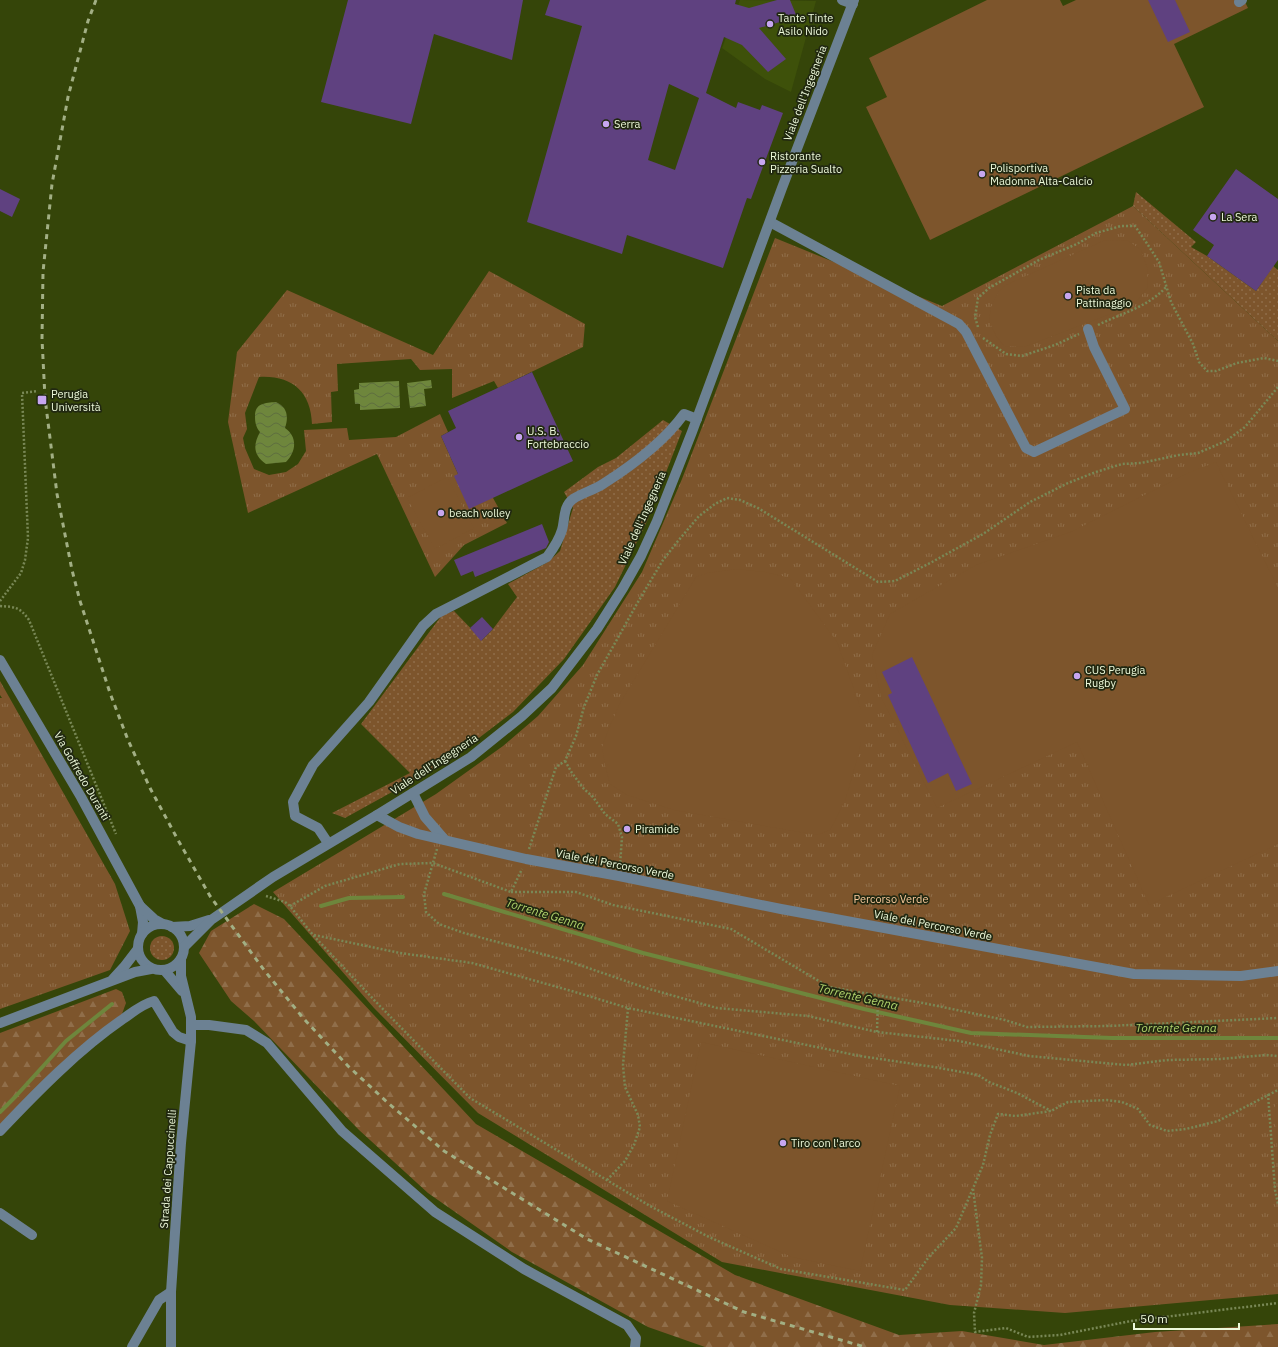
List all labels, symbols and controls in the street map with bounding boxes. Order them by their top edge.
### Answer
place label: Tante Tinte Asilo Nido [778,11,833,38]
marker: Tante Tinte Asilo Nido [765,19,775,29]
street label: Viale dell'Ingegneria [780,43,830,143]
place label: Serra [614,117,640,131]
marker: Serra [601,119,611,129]
place label: Ristorante Pizzeria Sualto [770,149,842,176]
marker: Ristorante Pizzeria Sualto [757,157,767,167]
place label: Polisportiva Madonna Alta-Calcio [990,161,1093,188]
marker: Polisportiva Madonna Alta-Calcio [977,169,987,179]
place label: La Sera [1221,210,1257,224]
marker: La Sera [1208,212,1218,222]
place label: Pista da Pattinaggio [1076,283,1131,310]
marker: Pista da Pattinaggio [1063,291,1073,301]
place label: Perugia Università [51,387,101,414]
marker: Perugia Università [36,394,48,406]
place label: U.S. B. Fortebraccio [527,424,589,451]
marker: U.S. B. Fortebraccio [514,432,524,442]
street label: Viale dell'Ingegneria [615,469,669,567]
place label: beach volley [449,506,511,520]
marker: beach volley [436,508,446,518]
place label: CUS Perugia Rugby [1085,663,1146,690]
marker: CUS Perugia Rugby [1072,671,1082,681]
street label: Via Goffredo Duranti [51,729,113,823]
street label: Viale dell'Ingegneria [388,731,480,797]
place label: Piramide [635,822,679,836]
marker: Piramide [622,824,632,834]
street label: Viale del Percorso Verde [555,846,675,882]
park label: Percorso Verde [853,892,929,906]
water label: Torrente Genna [504,894,586,933]
street label: Viale del Percorso Verde [873,907,993,943]
water label: Torrente Genna [817,980,899,1013]
water label: Torrente Genna [1135,1020,1217,1035]
street label: Strada dei Cappuccinelli [157,1109,179,1229]
place label: Tiro con l'arco [791,1136,860,1150]
marker: Tiro con l'arco [778,1138,788,1148]
scale bar [1134,1305,1239,1331]
text: 50 m [1140,1311,1168,1326]

